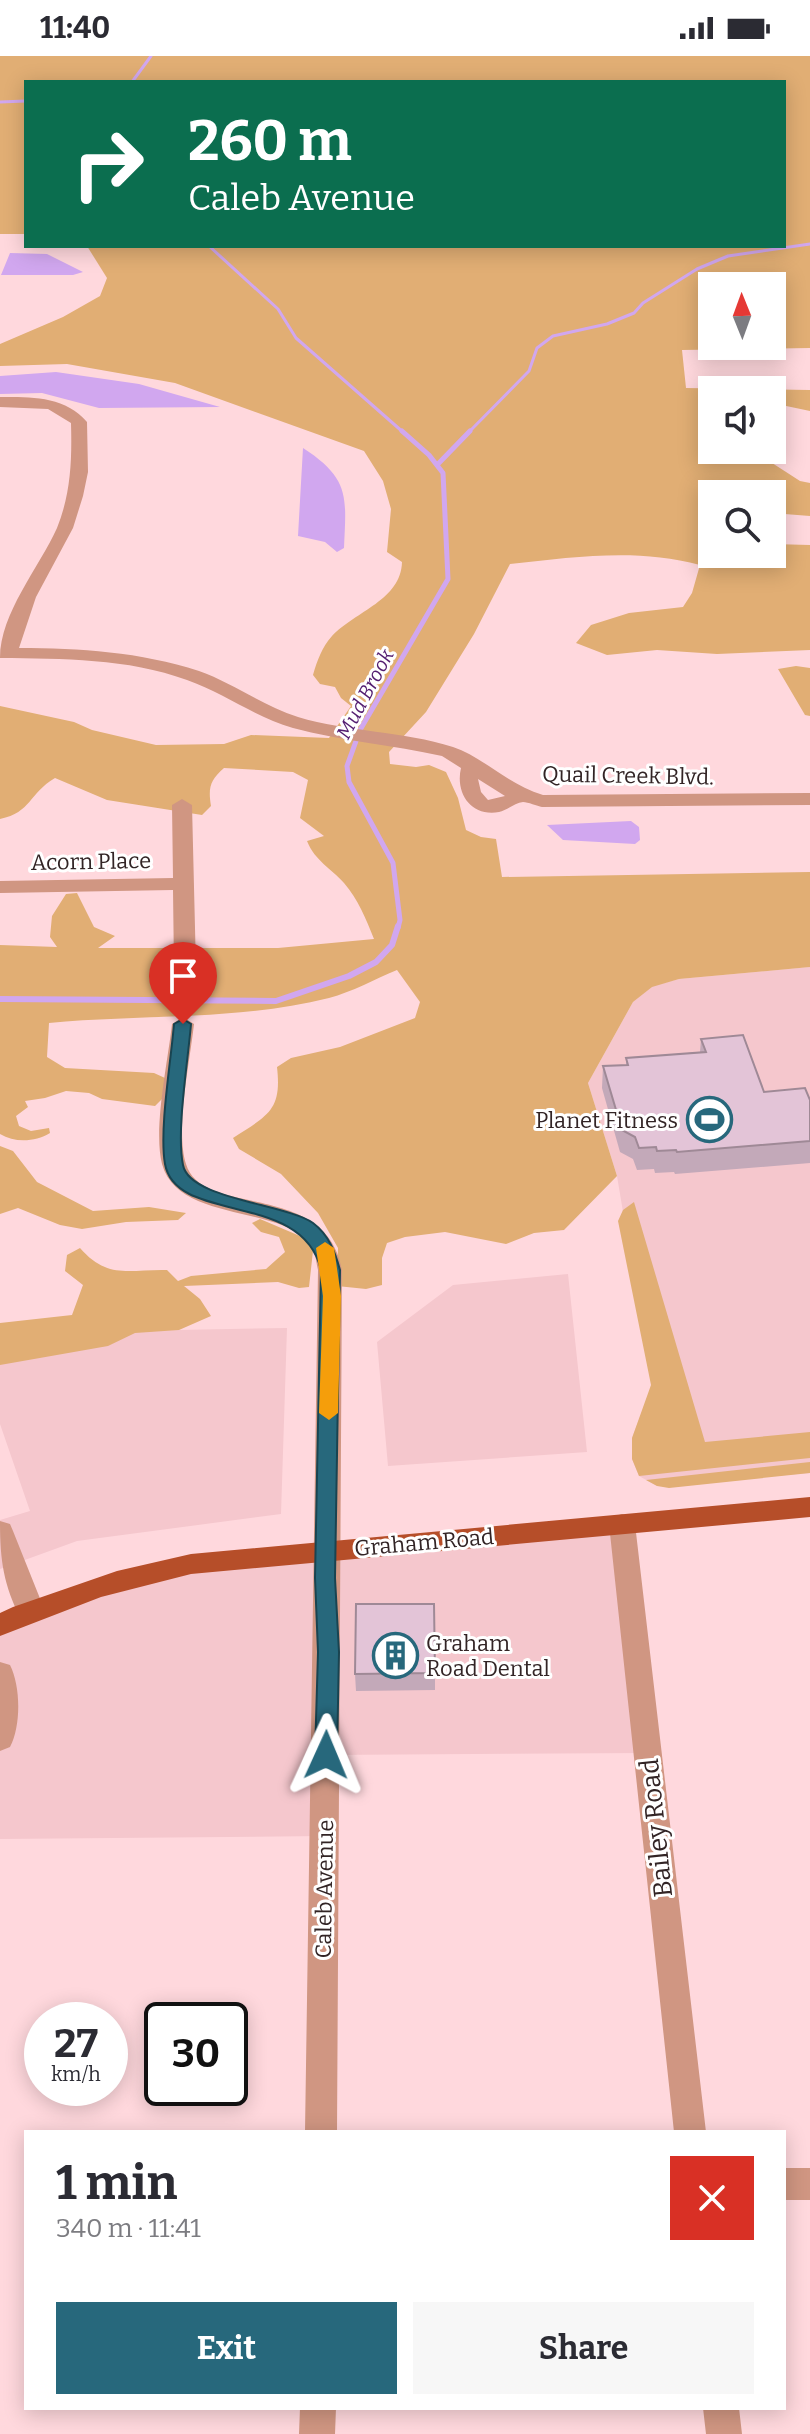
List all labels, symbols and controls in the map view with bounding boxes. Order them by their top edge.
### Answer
text: 11:40 [40,10,110,46]
text: 260 m [188,108,352,175]
icon: right [56,112,160,216]
text: Caleb Avenue [188,176,415,220]
north arrow [698,272,786,360]
map controls [698,272,786,568]
button: sound [698,376,786,464]
button: search [698,480,786,568]
water label: Mud Brook [331,645,399,743]
street label: Quail Creek Blvd. [542,761,714,790]
street label: Acorn Place [31,847,151,876]
pin [149,942,217,1024]
icon: arrive [161,954,205,998]
sports icon: Planet Fitness [685,1096,733,1144]
place label: Planet Fitness [535,1107,678,1134]
street label: Graham Road [353,1523,495,1562]
place label: Graham Road Dental [426,1630,550,1682]
building icon: Graham Road Dental [371,1632,419,1680]
position arrow [284,1713,368,1797]
street label: Bailey Road [634,1757,679,1899]
street label: Caleb Avenue [310,1819,339,1959]
speed limit sign: 30 [144,2002,248,2106]
text: 27 [54,2020,98,2068]
text: km/h [51,2062,101,2086]
text: 1 min [56,2154,177,2212]
button: close [670,2156,754,2240]
text: 340 m · 11:41 [56,2213,201,2244]
button: Exit [56,2302,397,2394]
button: Share [413,2302,754,2394]

